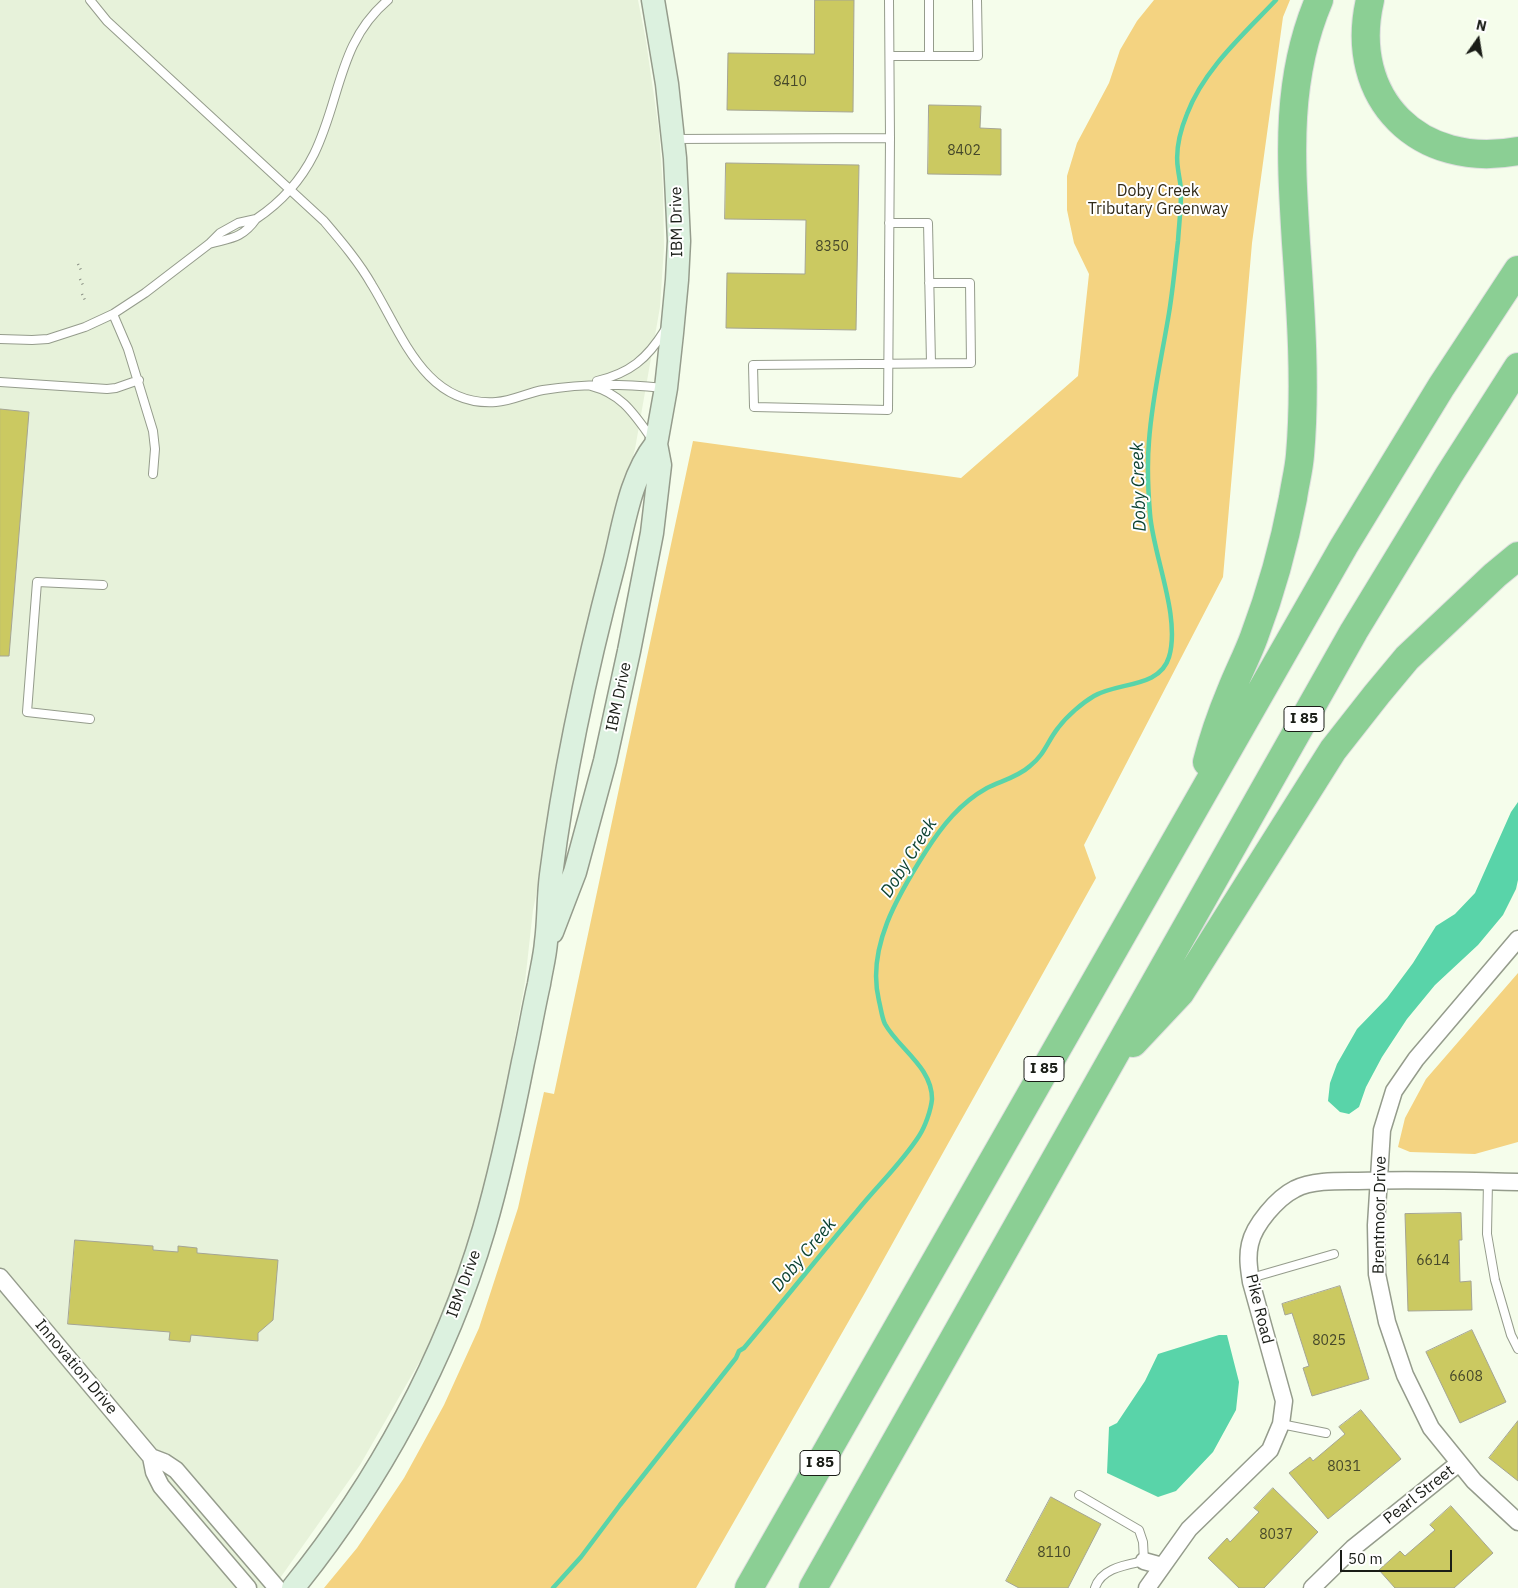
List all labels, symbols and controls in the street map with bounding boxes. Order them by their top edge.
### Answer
north arrow [1453,15,1503,65]
text: N [1474,15,1488,35]
house number: 8410 [773,74,807,90]
house number: 8402 [947,143,981,159]
park label: Doby Creek Tributary Greenway [1088,181,1228,219]
street label: IBM Drive [667,186,687,258]
house number: 8350 [815,239,849,255]
water label: Doby Creek [1127,442,1151,532]
street label: IBM Drive [602,660,636,734]
road number: I 85 [1284,706,1324,732]
water label: Doby Creek [876,814,942,902]
road number: I 85 [1024,1056,1064,1082]
street label: Brentmoor Drive [1369,1156,1391,1274]
water label: Doby Creek [767,1214,841,1296]
street label: IBM Drive [443,1247,485,1321]
house number: 6614 [1416,1253,1450,1269]
street label: Pike Road [1241,1272,1277,1346]
street label: Innovation Drive [31,1316,121,1418]
house number: 8025 [1312,1333,1346,1349]
house number: 6608 [1449,1369,1483,1385]
road number: I 85 [800,1450,840,1476]
house number: 8031 [1327,1459,1361,1475]
street label: Pearl Street [1380,1461,1458,1529]
house number: 8037 [1259,1527,1293,1543]
scale bar [1343,1540,1456,1572]
house number: 8110 [1037,1545,1071,1561]
text: 50 m [1348,1549,1383,1568]

